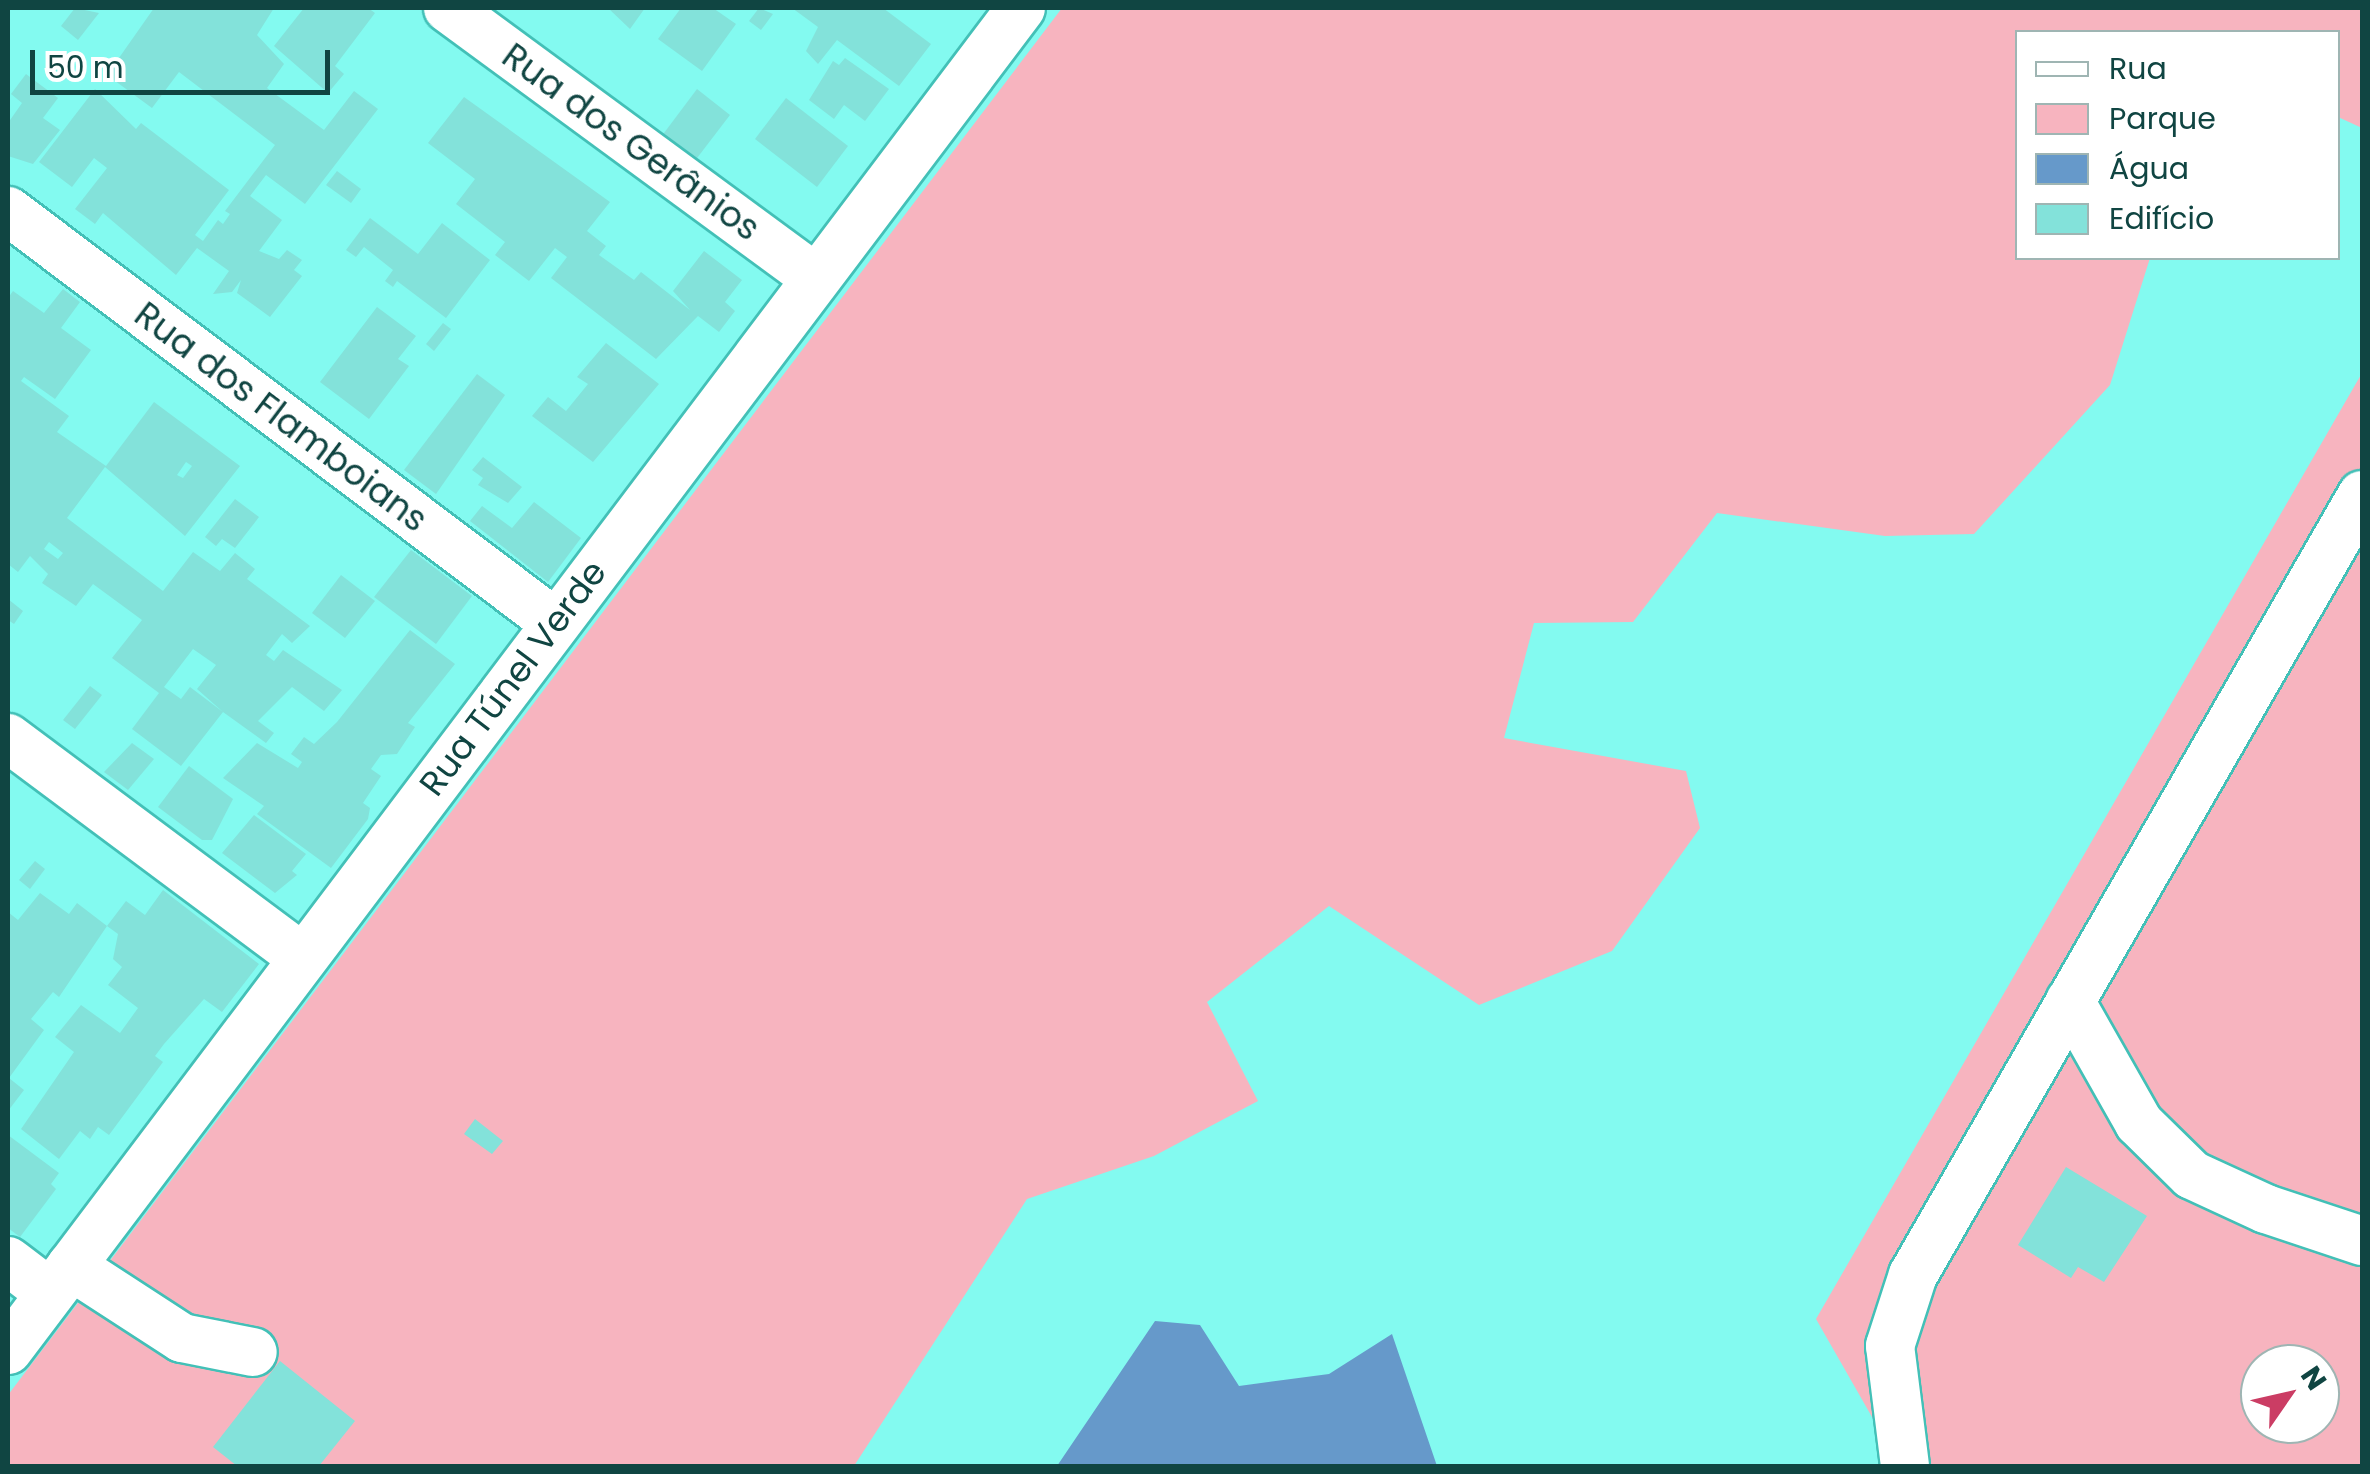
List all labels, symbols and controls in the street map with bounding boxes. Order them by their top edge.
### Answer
scale bar [35,30,335,92]
legend [2015,30,2340,260]
street label: Rua dos Gerânios [494,35,768,249]
text: 50 m [47,46,124,89]
text: Rua [2109,47,2167,90]
text: Parque [2109,97,2216,140]
text: Água [2109,147,2189,190]
text: Edifício [2109,197,2214,240]
street label: Rua dos Flamboians [126,293,436,541]
street label: Rua Túnel Verde [411,552,615,804]
north arrow [2240,1344,2340,1444]
text: N [2292,1358,2336,1398]

